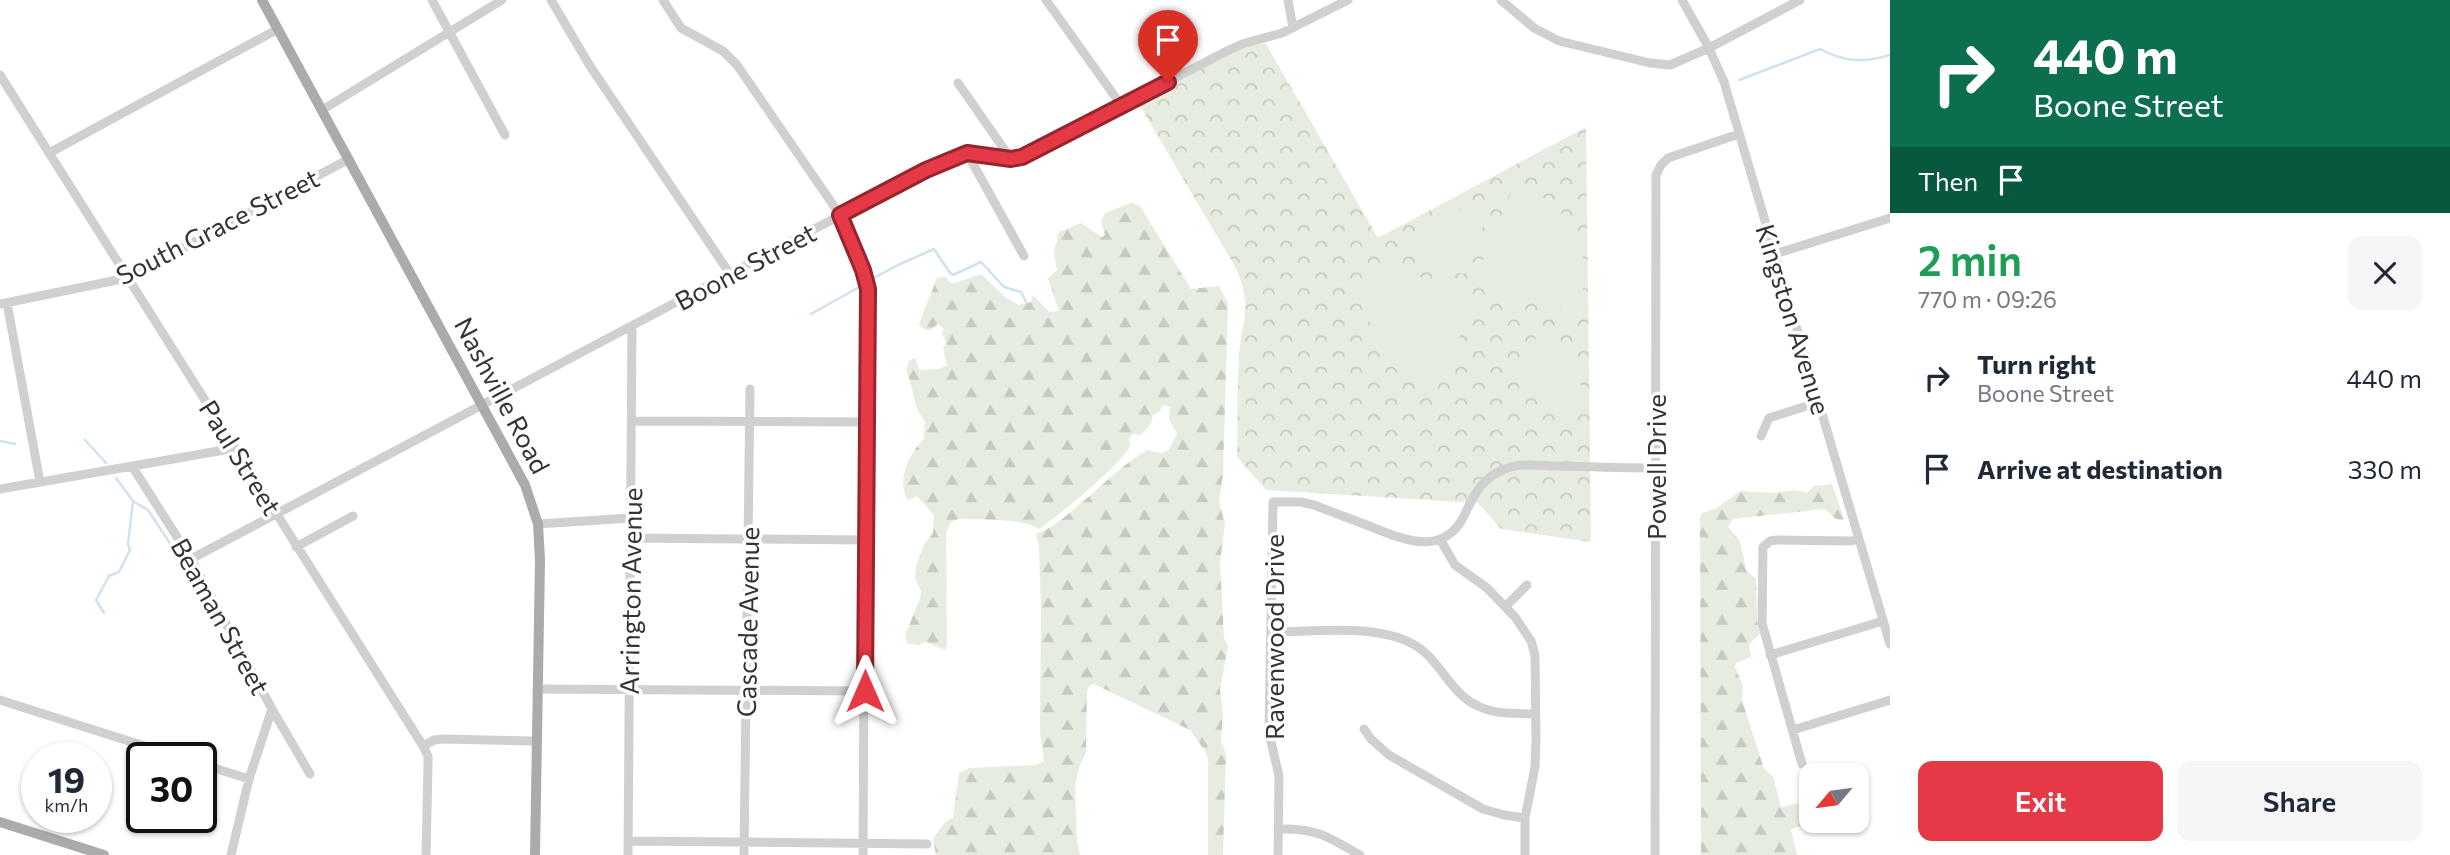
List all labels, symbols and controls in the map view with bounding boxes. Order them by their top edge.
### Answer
pin [1138,10,1198,82]
icon: arrive [1149,21,1187,59]
text: 440 m [2033,24,2178,84]
icon: right [1918,28,2009,119]
text: Boone Street [2033,84,2224,124]
street label: South Grace Street [110,161,324,291]
icon: arrive [1992,161,2030,199]
text: Then [1918,165,1978,196]
street label: Boone Street [669,216,821,316]
street label: Kingston Avenue [1750,220,1838,418]
text: 2 min [1918,233,2022,285]
button: close [2348,236,2422,310]
text: 770 m · 09:26 [1918,285,2057,313]
street label: Nashville Road [449,312,557,478]
text: Turn right [1977,348,2096,379]
icon: right [1918,359,1956,397]
text: 440 m [2346,362,2422,393]
text: Boone Street [1977,379,2114,407]
street label: Paul Street [194,394,288,520]
street label: Powell Drive [1640,394,1671,540]
icon: arrive [1918,450,1956,488]
text: Arrive at destination [1977,453,2223,484]
text: 330 m [2348,453,2422,484]
street label: Arrington Avenue [613,487,647,695]
street label: Cascade Avenue [730,527,764,717]
street label: Beaman Street [165,533,277,699]
street label: Ravenwood Drive [1258,534,1289,740]
position arrow [828,654,902,728]
speed limit sign: 30 [126,742,217,833]
text: 19 [48,757,85,800]
button: Exit [1918,761,2163,841]
button: Share [2177,761,2422,841]
north arrow [1799,763,1869,833]
map controls [1799,763,1869,833]
text: km/h [45,794,88,816]

